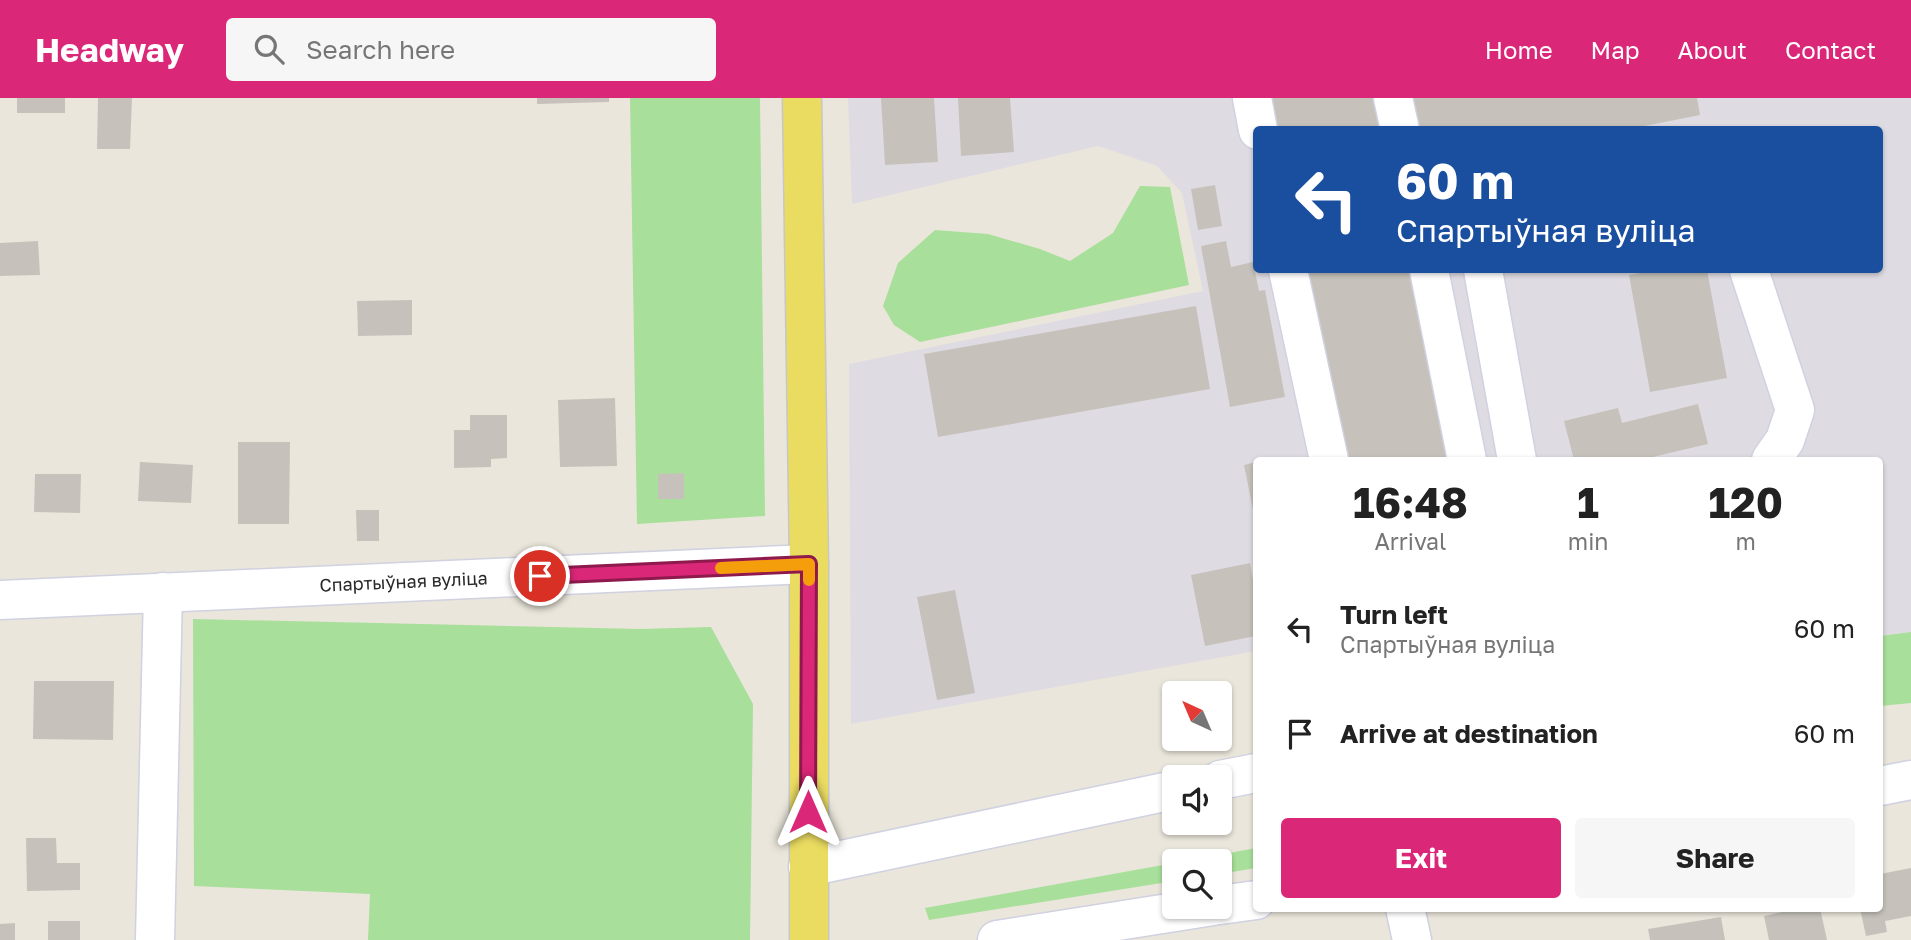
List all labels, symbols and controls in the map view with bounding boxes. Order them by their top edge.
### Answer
search box [226,18,716,81]
text: Headway [35,30,184,69]
icon: search [250,30,288,68]
text: Search here [306,34,455,65]
text: Home [1485,35,1553,64]
text: Map [1591,35,1640,64]
text: About [1678,35,1747,64]
text: Contact [1785,35,1876,64]
text: 60 m [1396,151,1514,210]
icon: left [1281,154,1372,245]
text: Спартыўная вуліца [1396,211,1695,249]
text: 16:48 [1353,477,1468,527]
text: 1 [1577,477,1599,527]
text: 120 [1708,477,1783,527]
text: Arrival [1374,527,1446,555]
text: min [1568,527,1608,555]
text: m [1736,527,1756,555]
pin [510,546,570,606]
icon: arrive [521,557,559,595]
street label: Спартыўная вуліца [319,566,488,596]
text: Turn left [1340,599,1448,630]
icon: left [1281,610,1319,648]
text: 60 m [1794,613,1855,644]
text: Спартыўная вуліца [1340,630,1555,658]
north arrow [1162,681,1232,751]
map controls [1162,681,1232,919]
icon: arrive [1281,715,1319,753]
text: Arrive at destination [1340,718,1598,749]
text: 60 m [1794,718,1855,749]
button: sound [1162,765,1232,835]
position arrow [771,775,845,849]
button: Exit [1281,818,1561,898]
button: Share [1575,818,1855,898]
button: search [1162,849,1232,919]

